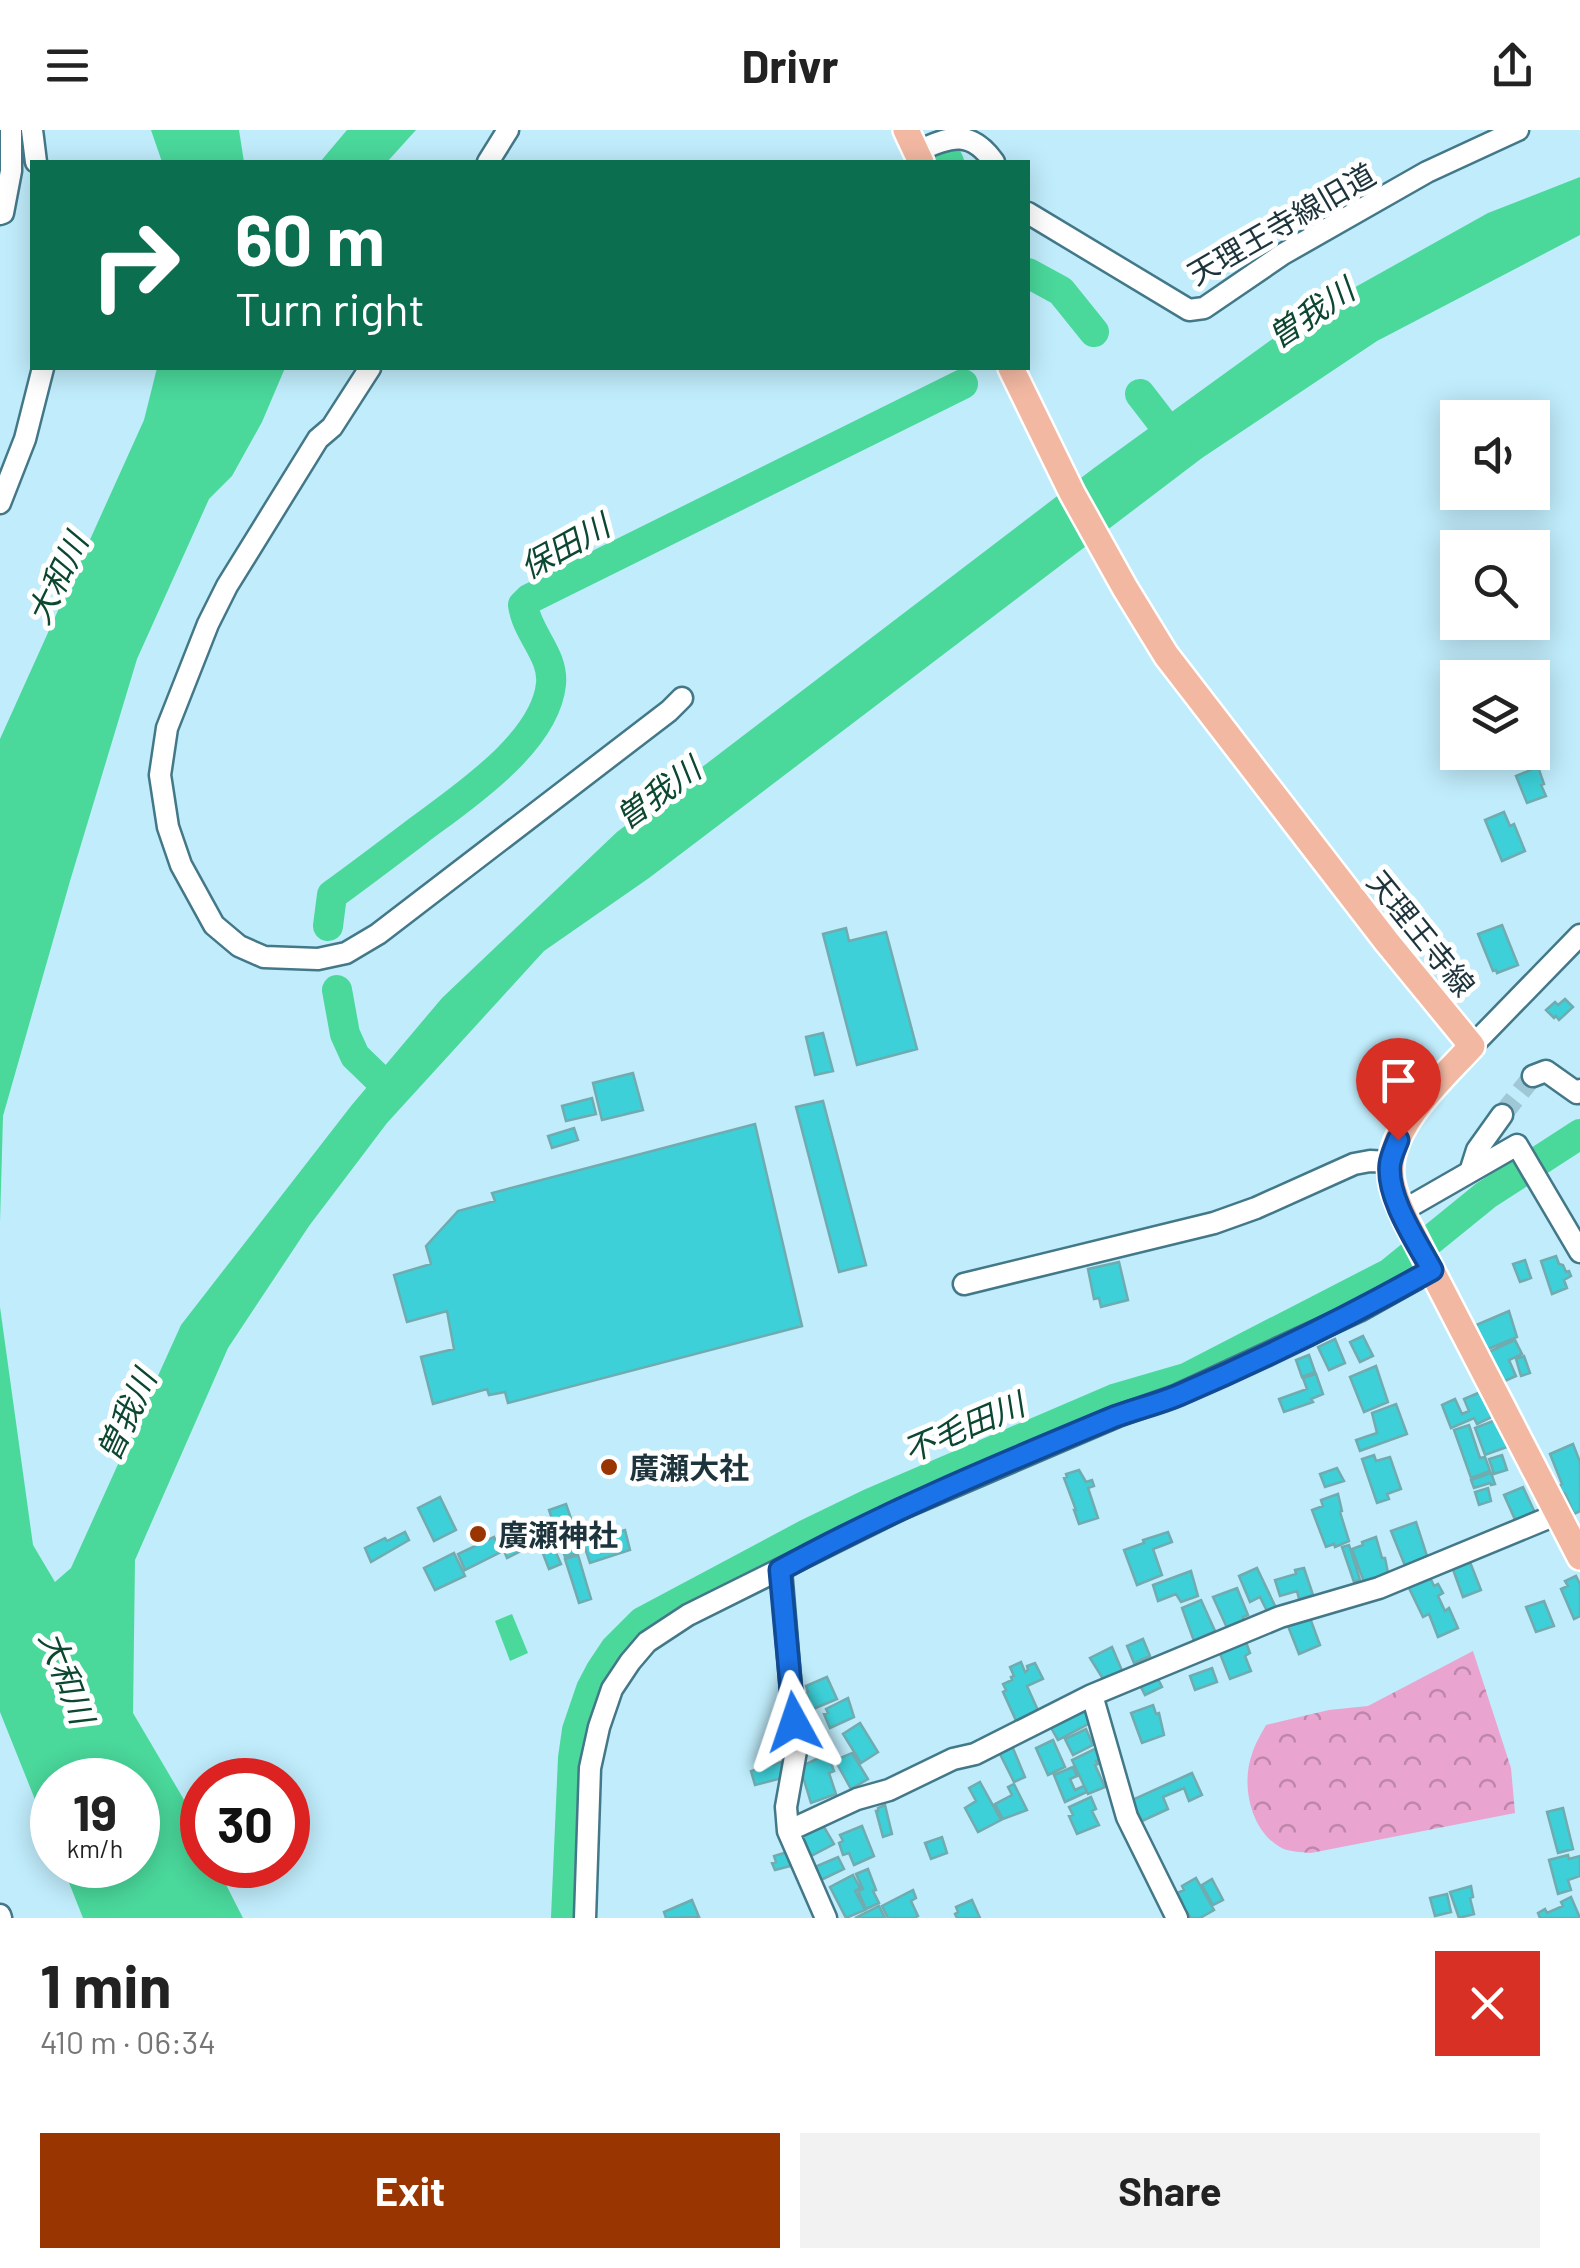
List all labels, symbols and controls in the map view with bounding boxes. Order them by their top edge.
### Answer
icon: menu [40,38,95,93]
text: Drivr [741,38,839,92]
icon: share [1485,38,1540,93]
street label: 天理王寺線旧道 [1181,155,1381,291]
text: 60 m [235,196,385,280]
icon: right [70,200,200,330]
water label: 曽我川 [1260,268,1363,355]
text: Turn right [235,281,425,335]
map controls [1440,400,1550,770]
button: sound [1440,400,1550,510]
water label: 保田川 [513,504,618,585]
water label: 大和川 [18,524,95,629]
button: search [1440,530,1550,640]
button: layers [1440,660,1550,770]
water label: 曽我川 [607,747,709,836]
street label: 天理王寺線 [1361,863,1483,1003]
pin [1356,1038,1441,1141]
icon: arrive [1371,1053,1426,1108]
water label: 曽我川 [87,1361,164,1467]
water label: 不毛田川 [897,1382,1032,1468]
place label: 廣瀬大社 [629,1449,749,1485]
marker: 廣瀬大社 [598,1456,620,1478]
place label: 廣瀬神社 [498,1516,618,1552]
marker: 廣瀬神社 [467,1523,489,1545]
water label: 大和川 [33,1625,104,1731]
position arrow [742,1670,846,1774]
speed limit sign: 30 [180,1758,310,1888]
text: 19 [73,1781,117,1841]
text: km/h [67,1833,123,1863]
text: 1 min [40,1948,171,2020]
button: close [1435,1951,1540,2056]
text: 410 m · 06:34 [40,2022,216,2060]
button: Exit [40,2133,780,2248]
button: Share [800,2133,1540,2248]

